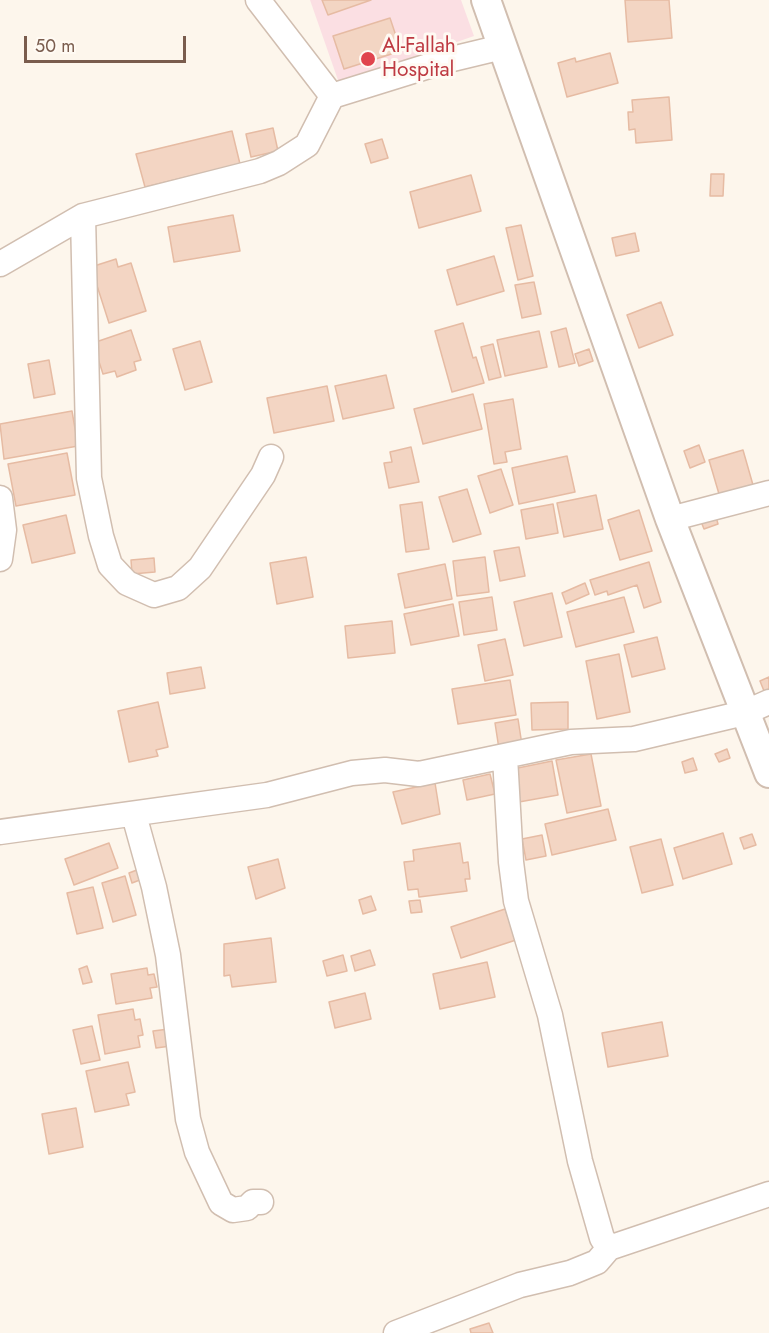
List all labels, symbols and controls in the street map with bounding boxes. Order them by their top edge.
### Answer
scale bar [27,24,189,62]
text: 50 m [35,33,75,59]
place label: Al-Fallah Hospital [382,34,456,84]
marker: Al-Fallah Hospital [359,50,377,68]

